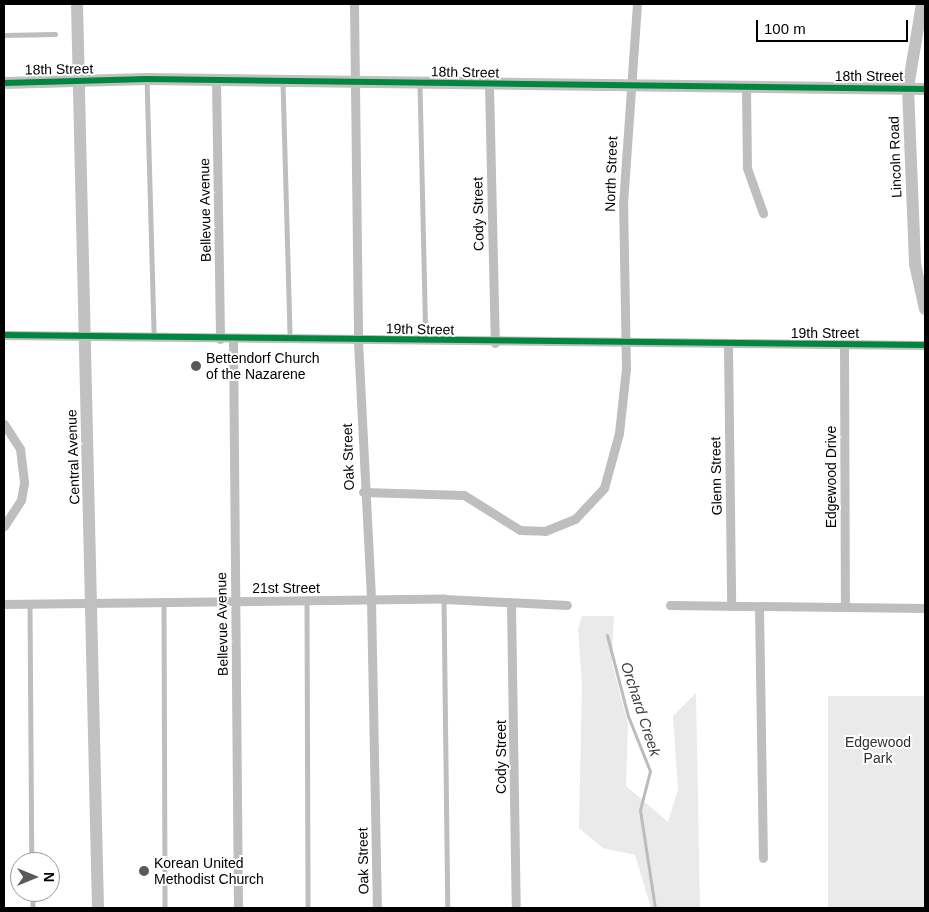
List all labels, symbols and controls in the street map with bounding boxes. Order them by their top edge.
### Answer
scale bar [759,10,912,42]
text: 100 m [764,20,806,37]
street label: 18th Street [25,60,93,78]
street label: 18th Street [431,63,499,81]
street label: 18th Street [835,68,903,84]
street label: Lincoln Road [885,116,905,198]
street label: North Street [601,136,621,212]
street label: Bellevue Avenue [196,157,214,263]
street label: Cody Street [469,177,487,251]
street label: 19th Street [386,320,454,338]
street label: 19th Street [791,325,859,341]
place label: Bettendorf Church of the Nazarene [206,350,320,382]
marker: Bettendorf Church of the Nazarene [190,360,202,372]
street label: Central Avenue [63,409,83,505]
street label: Oak Street [338,423,358,491]
street label: Edgewood Drive [823,426,839,528]
street label: Glenn Street [707,437,725,515]
street label: Bellevue Avenue [213,571,231,677]
street label: 21st Street [252,580,320,596]
water label: Orchard Creek [617,659,665,759]
street label: Cody Street [493,720,509,794]
park label: Edgewood Park [845,734,911,766]
street label: Oak Street [354,827,372,895]
north arrow [10,852,60,902]
place label: Korean United Methodist Church [154,855,264,888]
marker: Korean United Methodist Church [138,865,150,877]
text: N [41,872,57,882]

